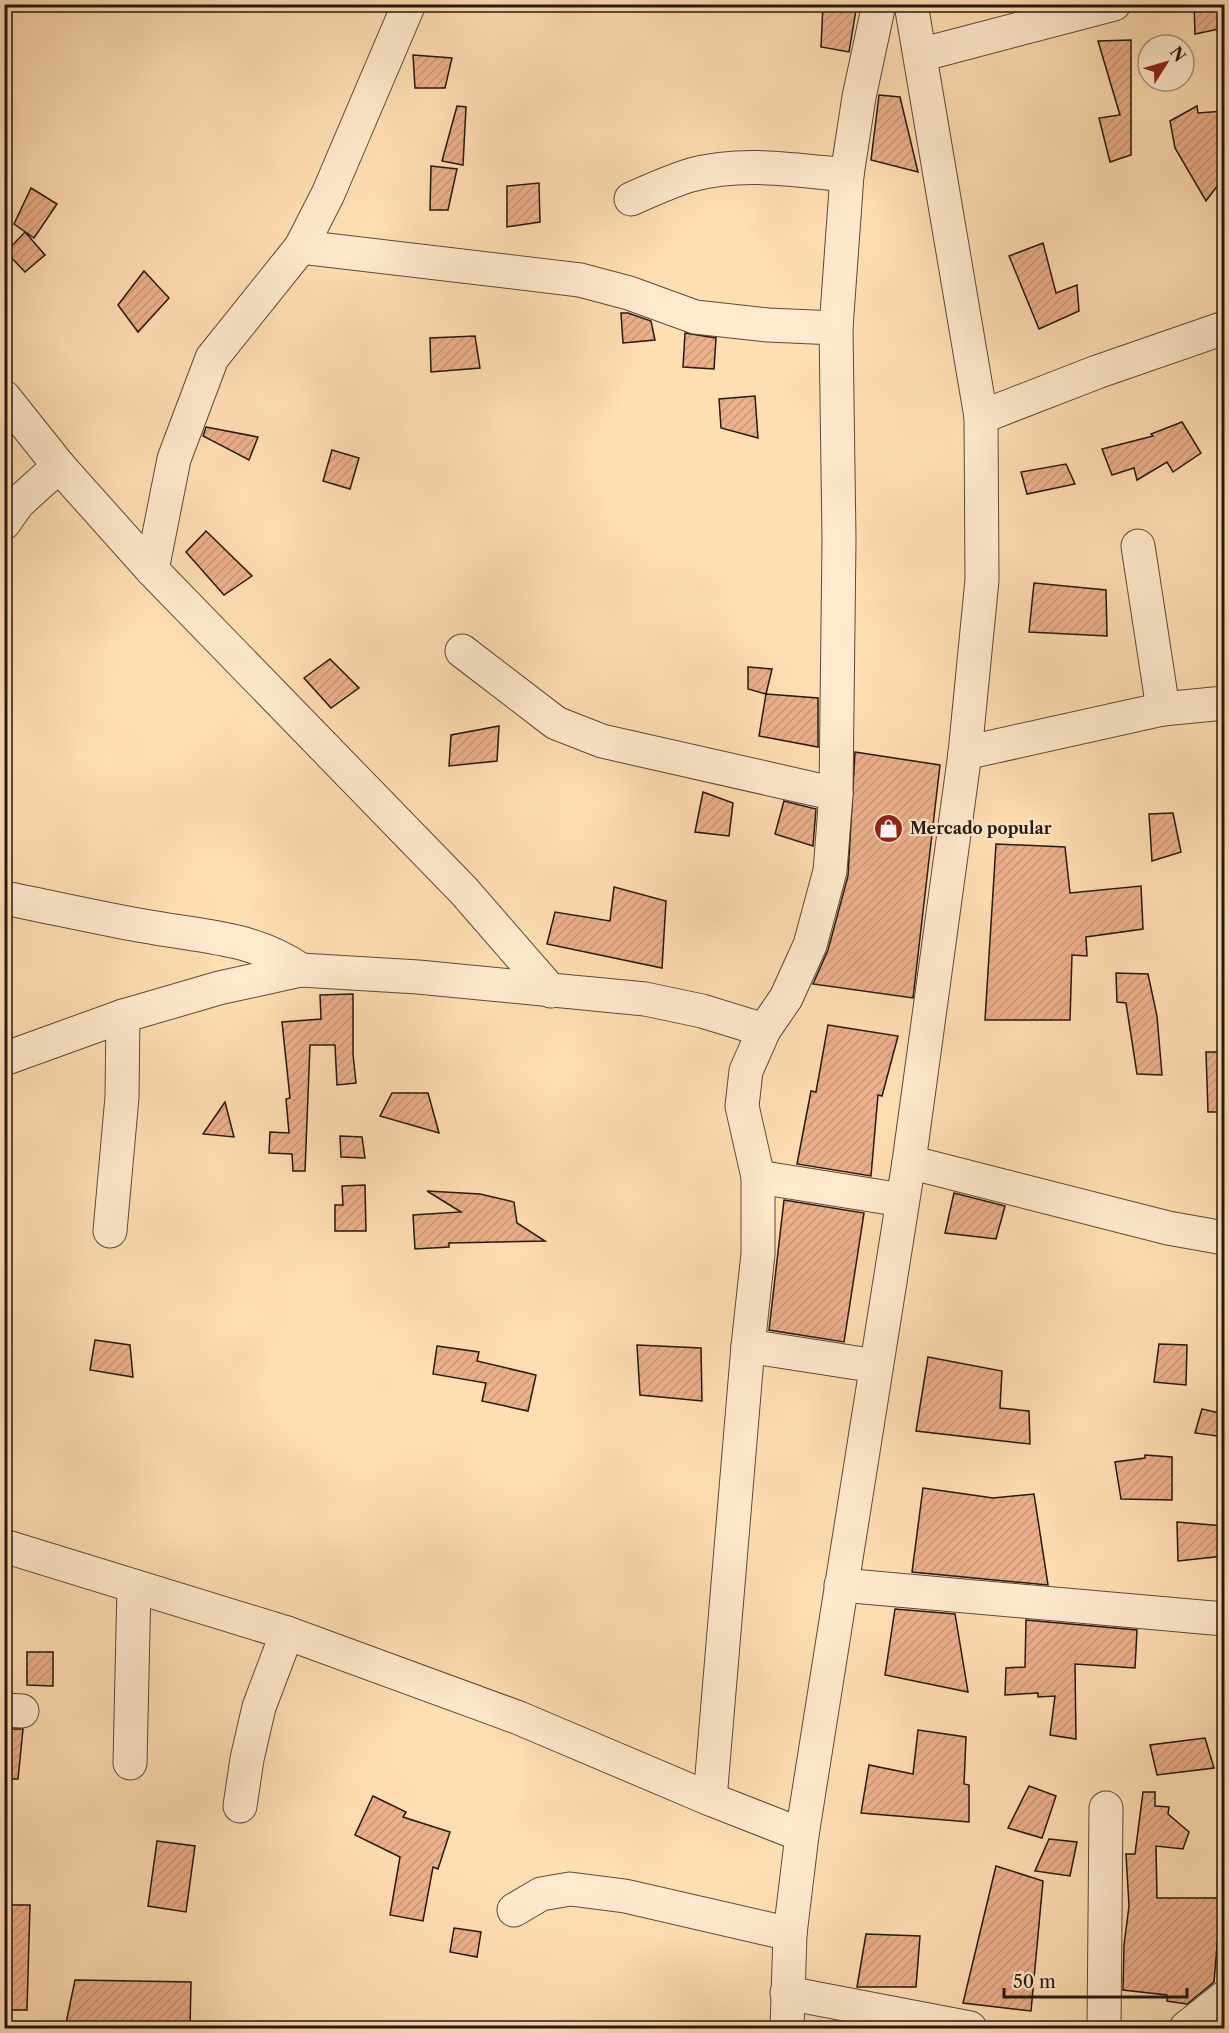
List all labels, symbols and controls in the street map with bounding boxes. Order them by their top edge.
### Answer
north arrow [1136,33,1196,93]
text: N [1166,42,1190,66]
shop icon: Mercado popular [873,812,905,844]
place label: Mercado popular [910,818,1052,838]
scale bar [1004,1961,1187,1999]
text: 50 m [1013,1971,1056,1993]

